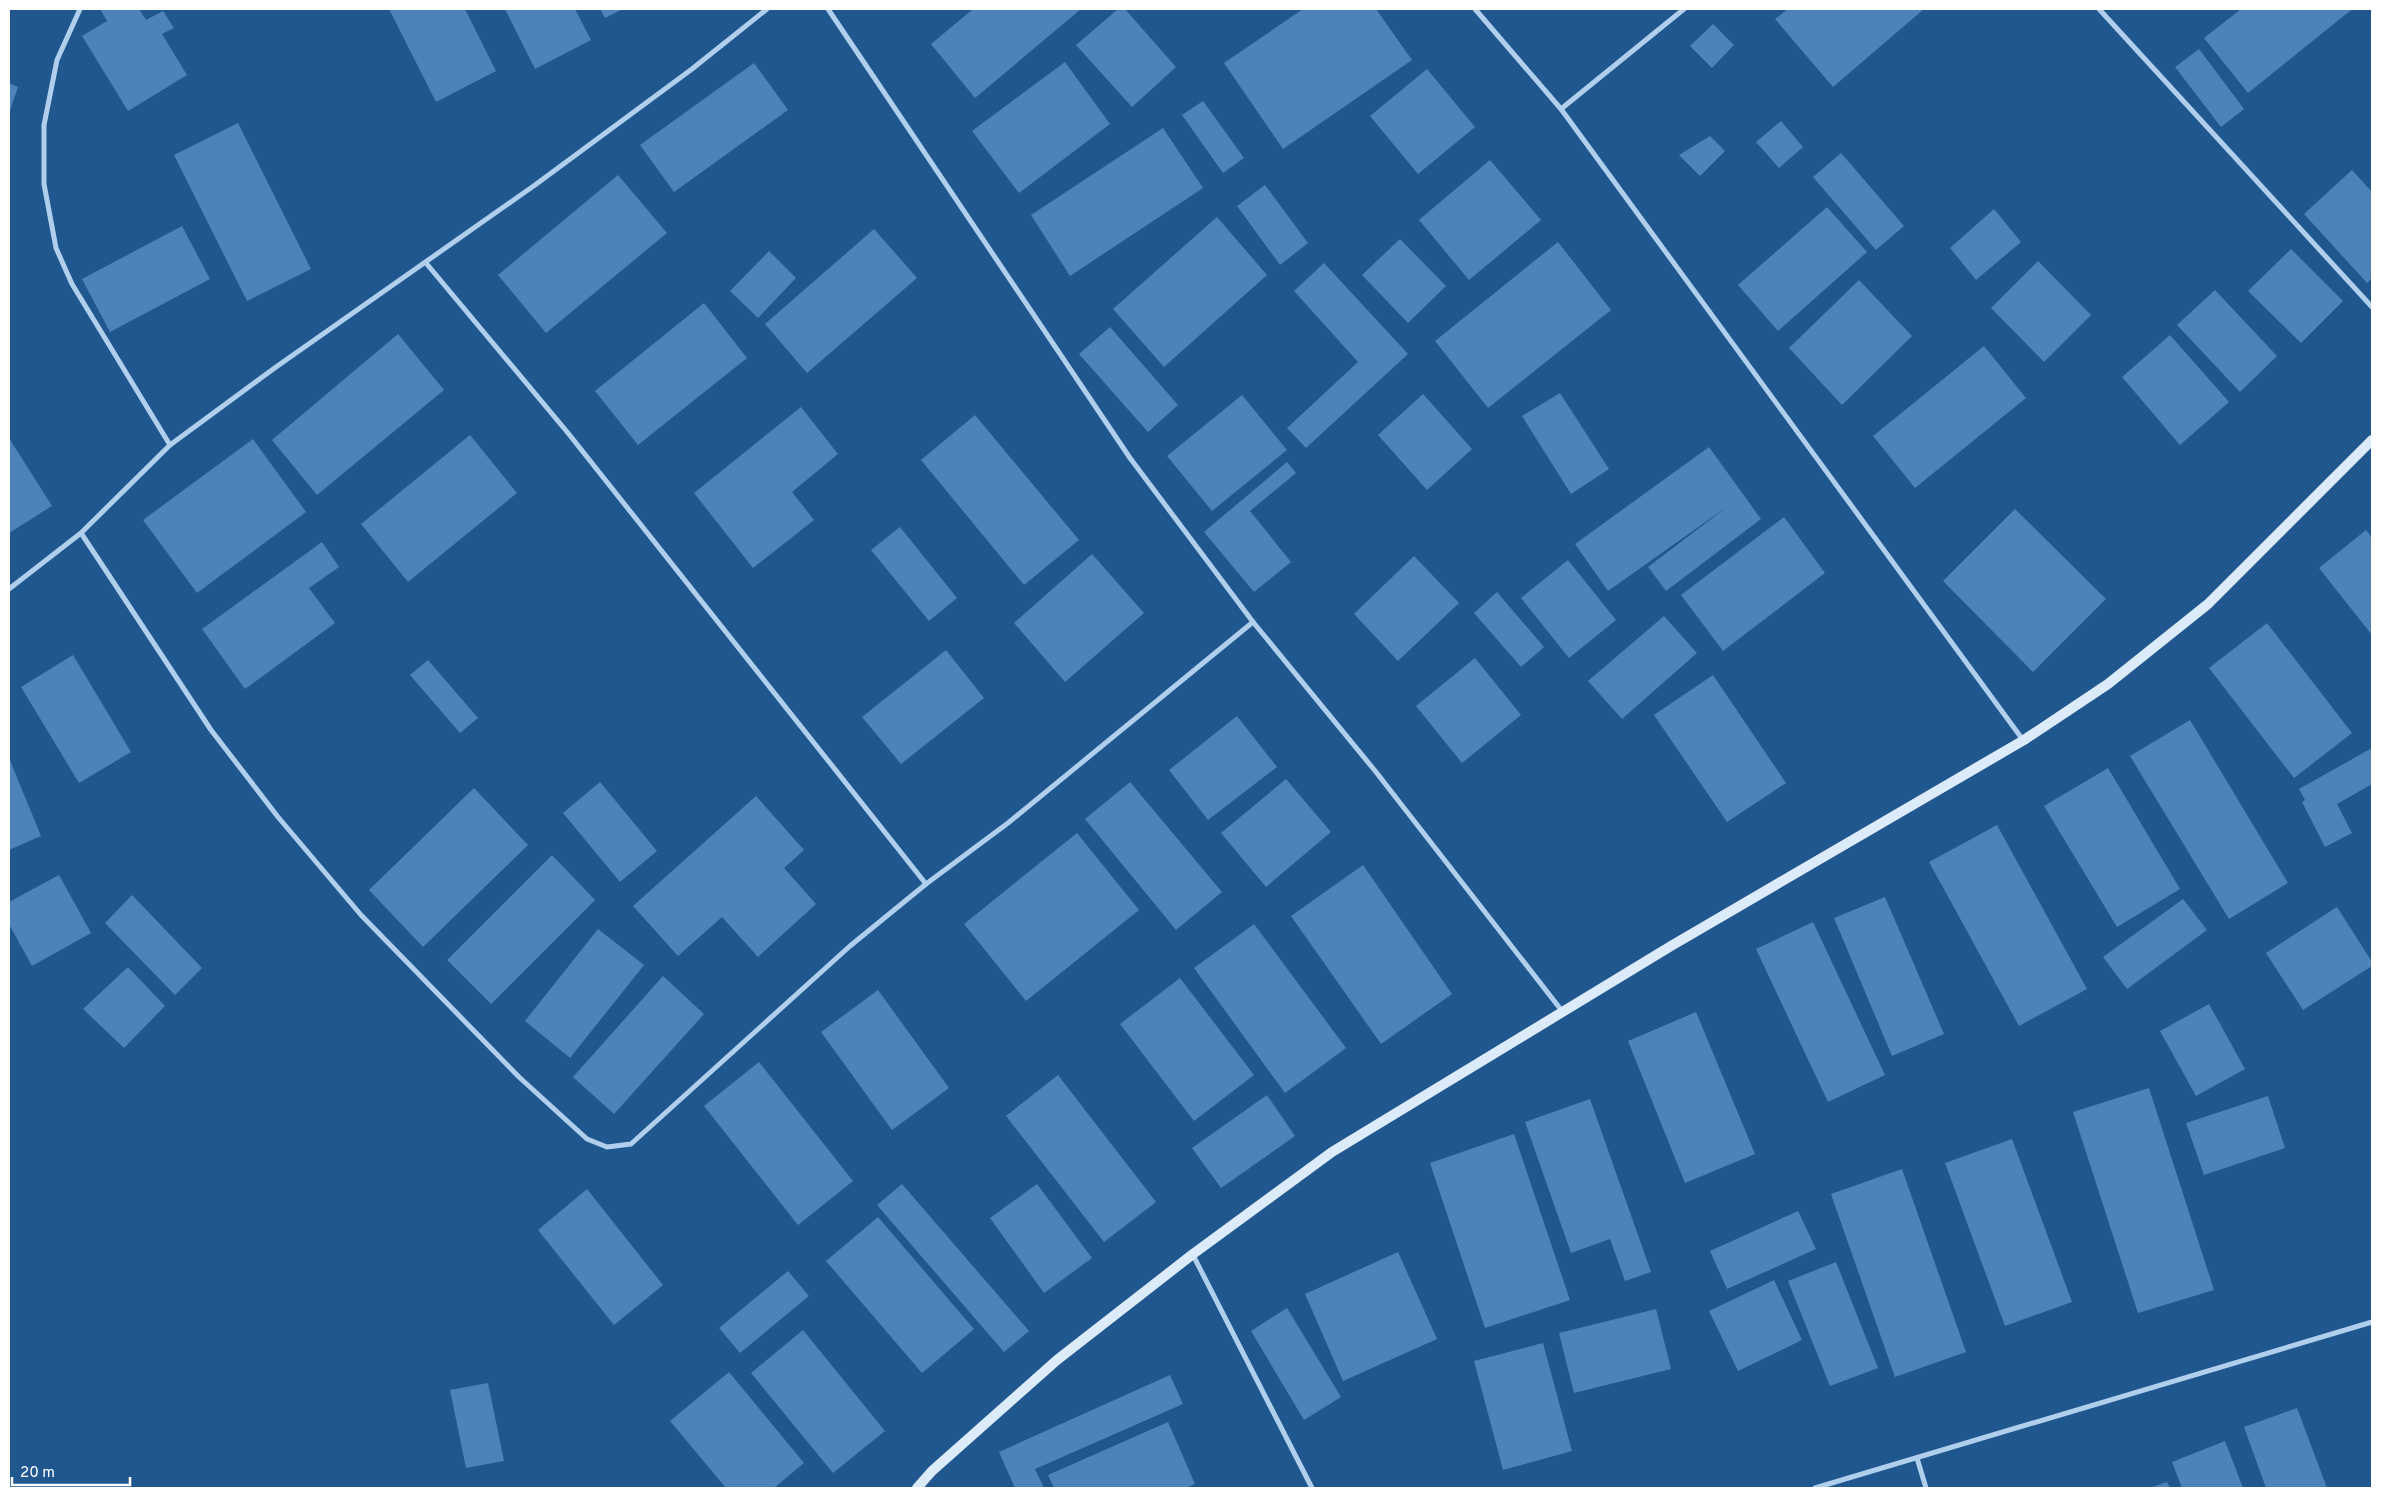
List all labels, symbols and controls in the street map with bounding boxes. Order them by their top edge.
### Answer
scale bar [12,1454,130,1486]
text: 20 m [20,1464,55,1483]

